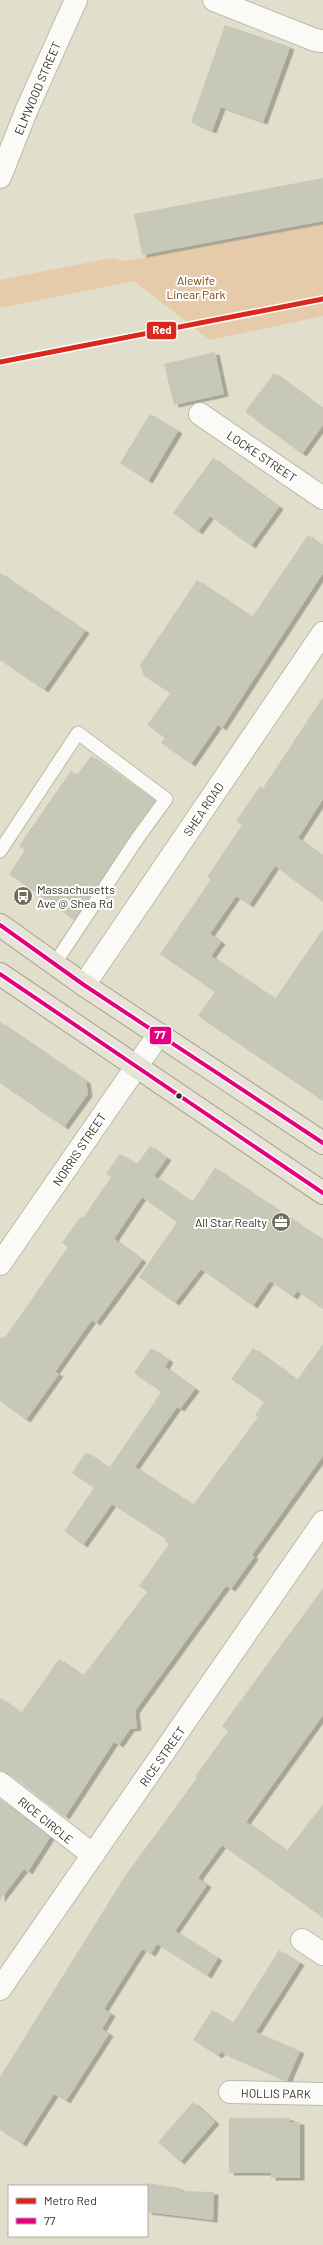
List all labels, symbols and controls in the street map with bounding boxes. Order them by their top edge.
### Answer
street label: ELMWOOD STREET [11,39,63,137]
park label: Alewife Linear Park [166,273,226,301]
line badge: Red [146,321,177,340]
text: Red [153,323,171,336]
street label: LOCKE STREET [225,428,300,484]
street label: SHEA ROAD [180,780,226,838]
place label: Massachusetts Ave @ Shea Rd [37,882,115,910]
bus stop icon: Massachusetts Ave @ Shea Rd [12,885,34,907]
line badge: 77 [149,1026,172,1045]
text: 77 [155,1028,166,1041]
unlabelled marker [174,1091,184,1101]
street label: NORRIS STREET [49,1110,109,1188]
office icon: All Star Realty [270,1211,292,1233]
place label: All Star Realty [195,1215,267,1229]
street label: RICE STREET [136,1723,188,1789]
street label: RICE CIRCLE [16,1794,76,1846]
street label: HOLLIS PARK [241,2085,312,2101]
legend [8,2185,148,2237]
text: Metro Red [44,2193,97,2207]
text: 77 [44,2213,56,2227]

